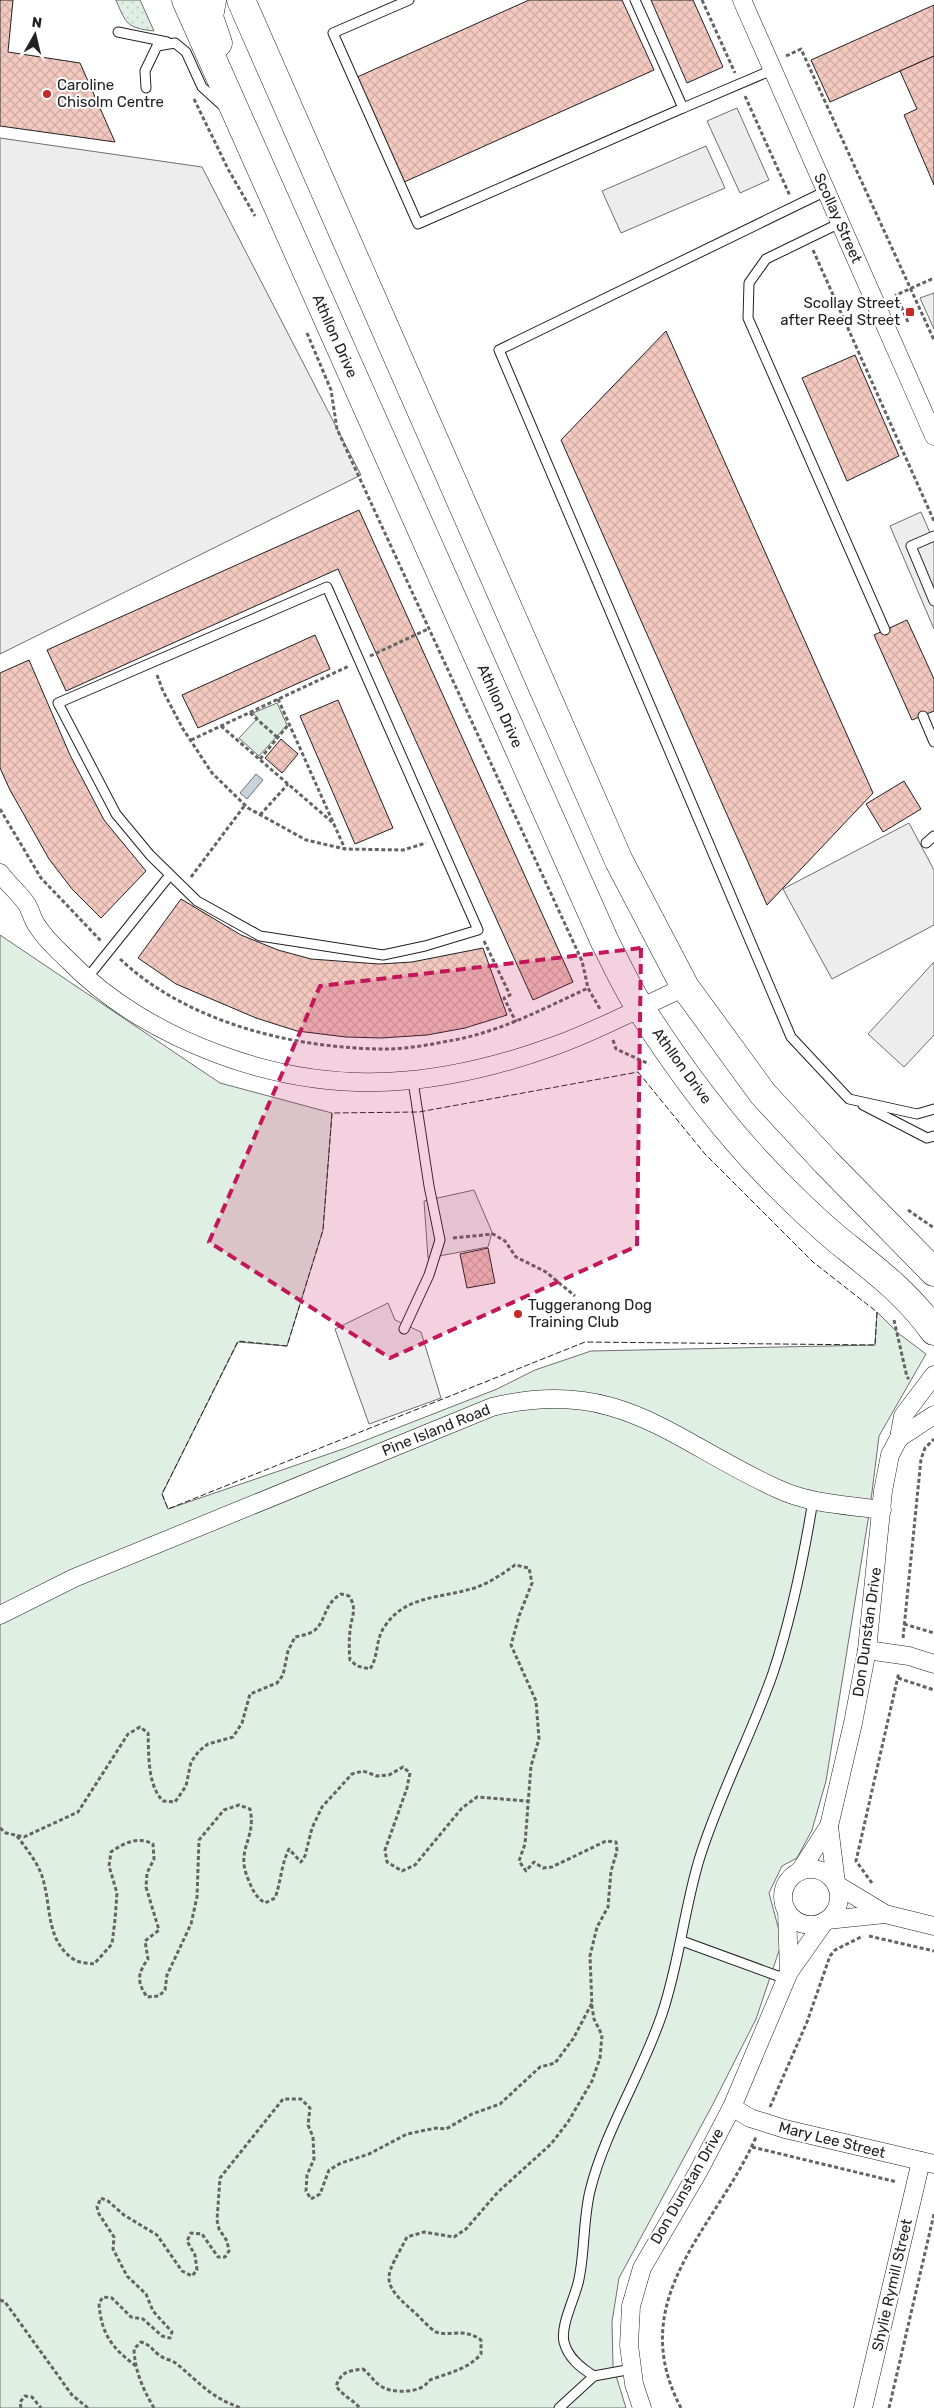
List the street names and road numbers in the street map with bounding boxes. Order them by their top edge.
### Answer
street label: Scollay Street [810,170,866,266]
street label: Athllon Drive [309,291,361,381]
street label: Athllon Drive [474,661,526,751]
street label: Athllon Drive [648,1025,716,1107]
street label: Pine Island Road [379,1400,493,1460]
street label: Don Dunstan Drive [849,1566,885,1698]
street label: Mary Lee Street [777,2118,887,2162]
street label: Don Dunstan Drive [647,2125,727,2247]
street label: Shylie Rymill Street [868,2217,916,2353]

